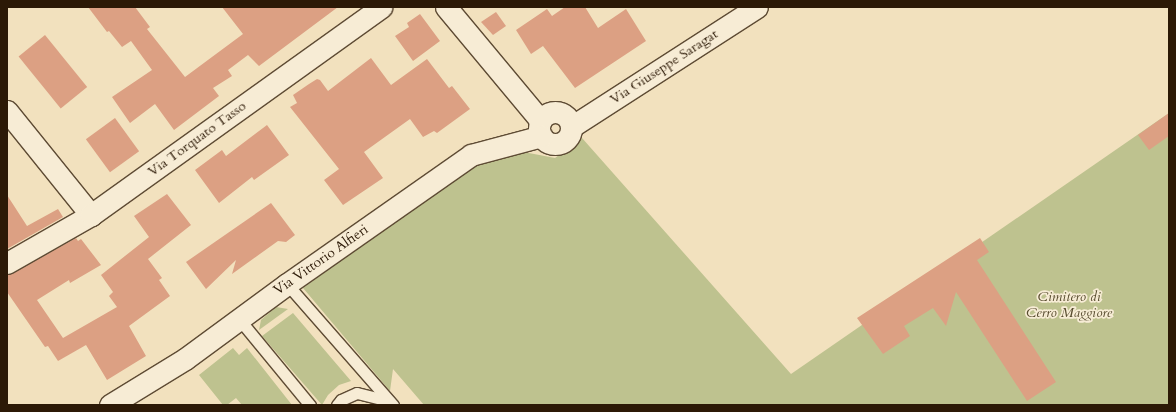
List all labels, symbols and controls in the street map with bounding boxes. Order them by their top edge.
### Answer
street label: Via Giuseppe Saragat [607,26,721,108]
street label: Via Torquato Tasso [145,98,249,180]
street label: Via Vittorio Alfieri [270,221,372,299]
park label: Cimitero di Cerro Maggiore [1026,289,1112,322]

